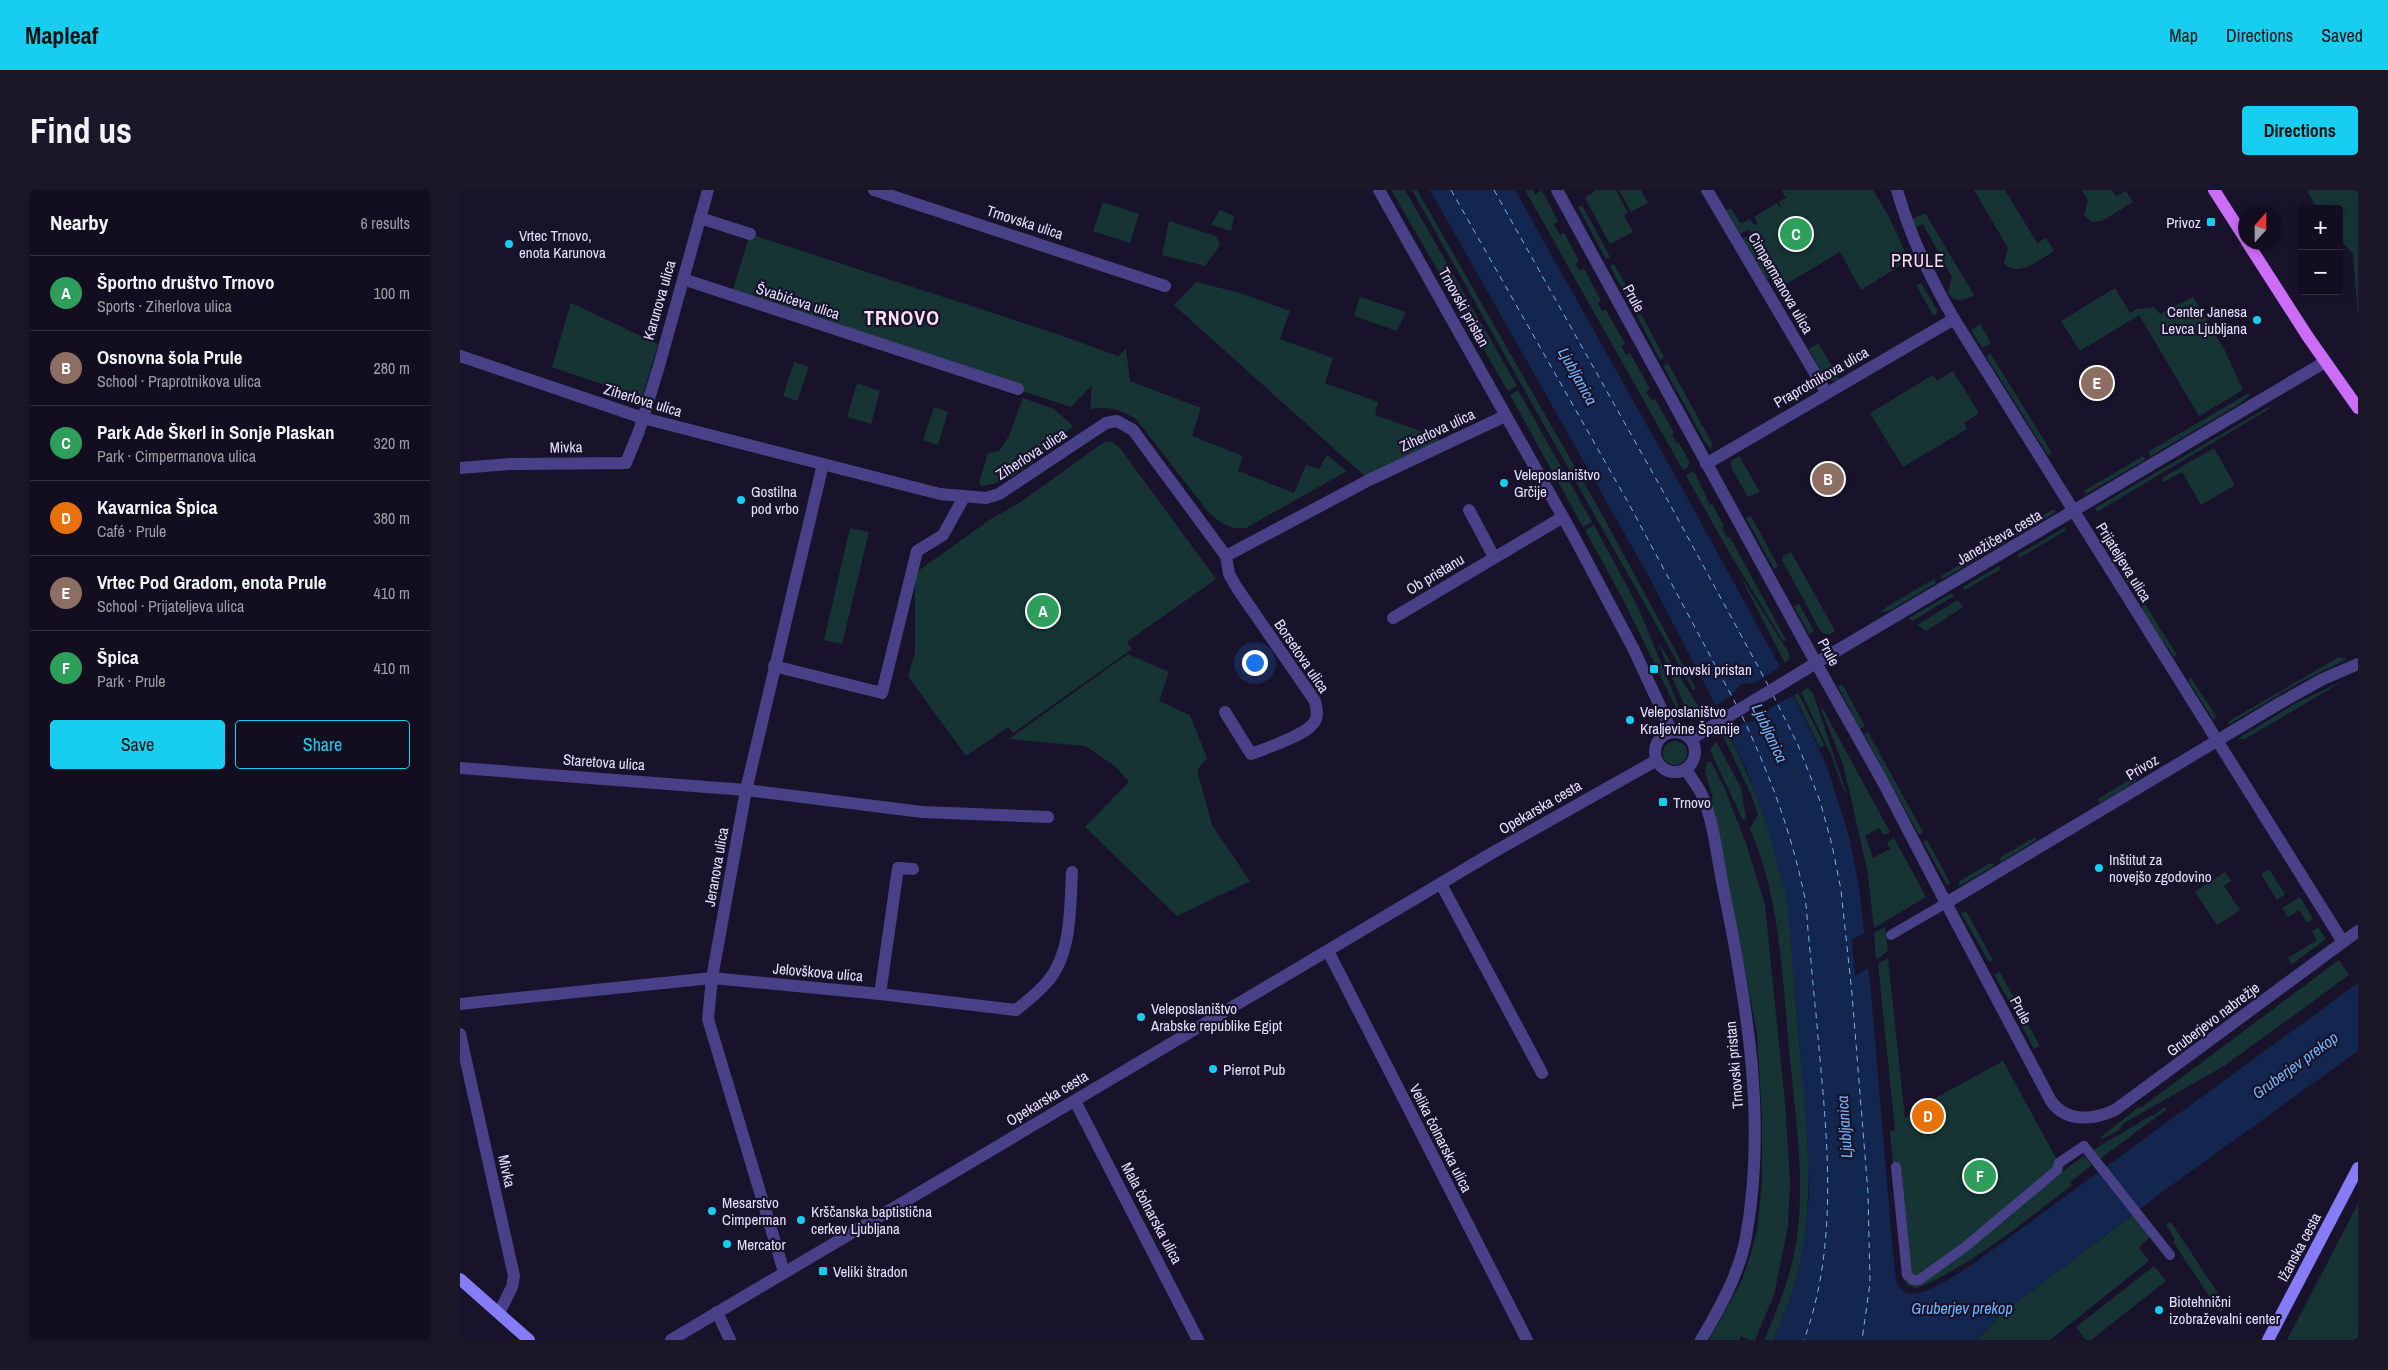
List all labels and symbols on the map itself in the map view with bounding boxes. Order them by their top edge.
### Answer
street label: Trnovska ulica [984,200,1066,244]
north arrow [2238,205,2283,250]
place label: Privoz [2166,212,2201,233]
pin: C [1780,215,1812,253]
marker: Privoz [2205,216,2217,228]
place label: Vrtec Trnovo, enota Karunova [519,225,606,263]
street label: Cimpermanova ulica [1745,229,1817,337]
marker: Vrtec Trnovo, enota Karunova [503,238,515,250]
district label: PRULE [1891,248,1945,273]
street label: Karunova ulica [638,258,680,342]
street label: Trnovski pristan [1434,264,1494,350]
street label: Švabićeva ulica [753,278,843,324]
street label: Prule [1618,280,1650,316]
place label: Center Janesa Levca Ljubljana [2162,301,2247,339]
district label: TRNOVO [864,304,940,331]
marker: Center Janesa Levca Ljubljana [2251,314,2263,326]
street label: Praprotnikova ulica [1770,341,1872,413]
water label: Ljubljanica [1553,343,1603,409]
pin: E [2081,364,2113,402]
street label: Ziherlova ulica [601,378,685,422]
street label: Ziherlova ulica [1396,403,1478,457]
street label: Ziherlova ulica [991,423,1071,485]
street label: Mivka [549,436,583,458]
pin: B [1812,460,1844,498]
place label: Veleposlaništvo Grčije [1514,464,1600,502]
marker: Veleposlaništvo Grčije [1498,477,1510,489]
place label: Gostilna pod vrbo [751,481,799,519]
marker: Gostilna pod vrbo [735,494,747,506]
street label: Janežičeva cesta [1953,504,2046,570]
street label: Prijateljeva ulica [2091,518,2157,606]
street label: Ob pristanu [1402,548,1468,600]
pin: A [1027,592,1059,630]
street label: Borsetova ulica [1270,615,1334,697]
street label: Prule [1813,634,1845,670]
your location [1242,650,1268,676]
place label: Trnovski pristan [1664,659,1752,680]
marker: Trnovski pristan [1648,663,1660,675]
water label: Ljubljanica [1747,700,1793,766]
place label: Veleposlaništvo Kraljevine Španije [1640,701,1740,739]
marker: Veleposlaništvo Kraljevine Španije [1624,714,1636,726]
street label: Staretova ulica [562,749,646,775]
street label: Privoz [2122,749,2162,785]
street label: Opekarska cesta [1495,775,1585,839]
place label: Trnovo [1673,792,1711,813]
marker: Trnovo [1657,796,1669,808]
street label: Jeranova ulica [699,826,733,908]
place label: Inštitut za novejšo zgodovino [2109,849,2212,887]
marker: Inštitut za novejšo zgodovino [2093,862,2105,874]
street label: Jelovškova ulica [772,958,864,986]
street label: Gruberjevo nabrežje [2162,977,2264,1061]
street label: Prule [2005,992,2037,1028]
place label: Veleposlaništvo Arabske republike Egipt [1150,998,1283,1036]
marker: Veleposlaništvo Arabske republike Egipt [1135,1011,1147,1023]
street label: Trnovski pristan [1720,1020,1748,1110]
water label: Gruberjev prekop [2248,1026,2342,1104]
place label: Pierrot Pub [1223,1059,1285,1080]
marker: Pierrot Pub [1207,1063,1219,1075]
street label: Opekarska cesta [1002,1065,1092,1131]
street label: Velika čolnarska ulica [1405,1080,1477,1196]
water label: Ljubljanica [1831,1095,1857,1159]
pin: D [1912,1097,1944,1135]
street label: Mivka [493,1153,521,1189]
pin: F [1964,1157,1996,1195]
street label: Mala čolnarska ulica [1116,1159,1188,1268]
place label: Mesarstvo Cimperman [722,1192,786,1230]
place label: Krščanska baptistična cerkev Ljubljana [811,1201,932,1239]
marker: Mesarstvo Cimperman [706,1205,718,1217]
street label: Ižanska cesta [2272,1209,2326,1285]
marker: Krščanska baptistična cerkev Ljubljana [795,1214,807,1226]
place label: Mercator [737,1234,786,1255]
marker: Mercator [721,1238,733,1250]
place label: Veliki štradon [833,1261,908,1282]
marker: Veliki štradon [817,1265,829,1277]
place label: Biotehnični izobraževalni center [2169,1291,2280,1329]
water label: Gruberjev prekop [1911,1297,2013,1319]
marker: Biotehnični izobraževalni center [2153,1304,2165,1316]

